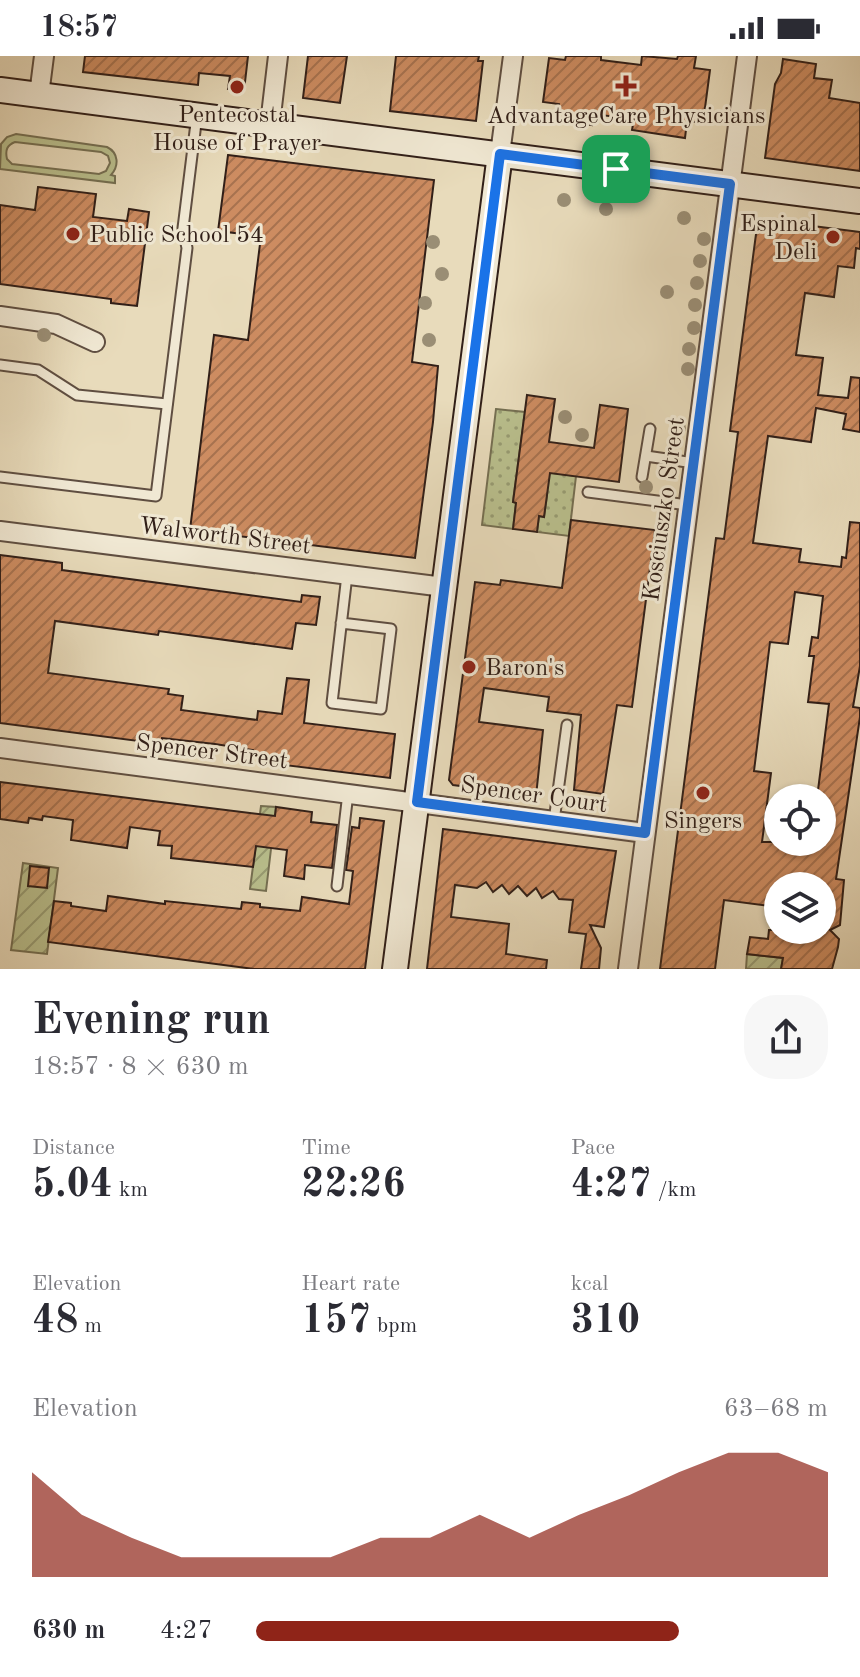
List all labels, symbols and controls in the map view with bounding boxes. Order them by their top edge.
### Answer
text: 18:57 [40,13,118,43]
marker: AdvantageCare Physicians [615,75,637,97]
marker: Pentecostal House of Prayer [228,78,246,96]
place label: Pentecostal House of Prayer [153,104,321,156]
place label: AdvantageCare Physicians [487,105,765,129]
pin [582,135,650,203]
icon: arrive [594,147,638,191]
place label: Espinal Deli [740,213,817,265]
place label: Public School 54 [89,224,264,248]
marker: Public School 54 [64,225,82,243]
marker: Espinal Deli [824,228,842,246]
street label: Kosciuszko Street [640,416,690,603]
street label: Walworth Street [137,515,312,559]
place label: Baron's [485,657,564,681]
marker: Baron's [460,658,478,676]
street label: Spencer Street [134,732,289,774]
street label: Spencer Court [459,774,609,818]
marker: Singers [694,784,712,802]
map controls [764,784,836,944]
button: locate [764,784,836,856]
place label: Singers [664,810,742,834]
button: layers [764,872,836,944]
button: share [744,995,828,1079]
text: Evening run [32,999,270,1043]
text: 18:57 · 8 × 630 m [32,1054,249,1080]
text: Distance [32,1137,115,1159]
text: Time [301,1137,351,1159]
text: Pace [571,1137,615,1159]
text: 5.04 [32,1166,113,1206]
text: 22:26 [301,1166,405,1206]
text: 4:27 [571,1166,651,1206]
text: km [113,1179,148,1201]
text: /km [651,1179,696,1201]
text: Elevation [32,1273,122,1295]
text: Heart rate [301,1273,400,1295]
text: kcal [571,1273,609,1295]
text: 48 [32,1302,78,1342]
text: 157 [301,1302,371,1342]
text: 310 [571,1302,640,1342]
text: m [78,1315,102,1337]
text: bpm [371,1315,417,1337]
text: Elevation [32,1396,138,1422]
text: 63–68 m [724,1396,828,1422]
text: 630 m [32,1618,105,1644]
text: 4:27 [160,1618,213,1644]

